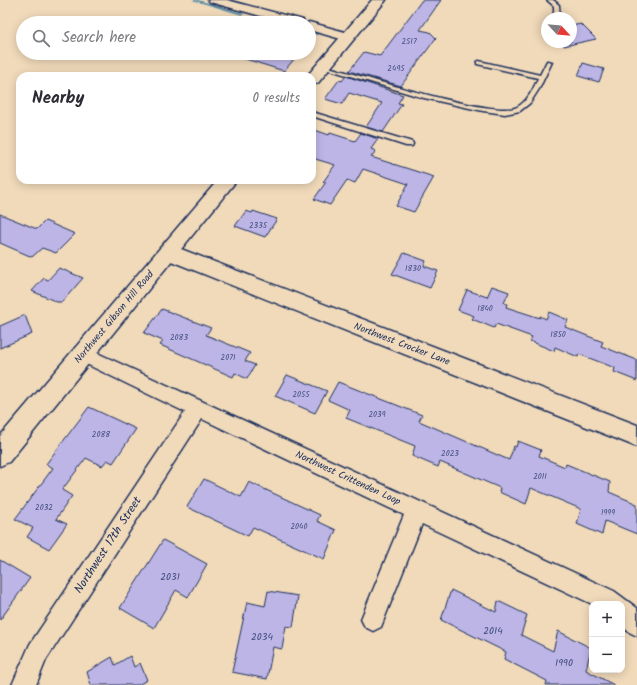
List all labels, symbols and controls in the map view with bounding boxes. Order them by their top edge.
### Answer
north arrow [541,12,577,48]
search box [16,16,316,60]
text: Search here [62,26,136,50]
icon: search [30,27,52,49]
house number: 2517 [401,35,417,48]
house number: 2495 [387,62,405,75]
text: Nearby [32,85,84,112]
text: 0 results [253,88,300,109]
house number: 2335 [249,219,268,232]
house number: 1830 [405,262,421,275]
street label: Northwest Gibson Hill Road [70,266,158,367]
house number: 1840 [477,302,493,315]
street label: Northwest Crocker Lane [352,318,453,370]
house number: 1850 [550,328,566,341]
house number: 2083 [170,331,188,344]
house number: 2071 [221,351,236,364]
house number: 2055 [292,388,310,401]
house number: 2039 [368,408,386,421]
house number: 2088 [92,428,110,441]
street label: Northwest Crittenden Loop [293,447,404,510]
house number: 2023 [441,447,459,460]
house number: 2011 [533,470,547,483]
street label: Northwest 17th Street [69,492,147,597]
house number: 2032 [35,501,53,514]
house number: 1999 [601,506,615,519]
house number: 2040 [290,520,308,533]
house number: 2031 [160,569,180,585]
map controls [589,601,625,673]
button: + [589,601,625,637]
house number: 2014 [483,623,503,639]
house number: 2034 [251,629,274,645]
button: − [589,637,625,673]
house number: 1990 [555,655,573,671]

